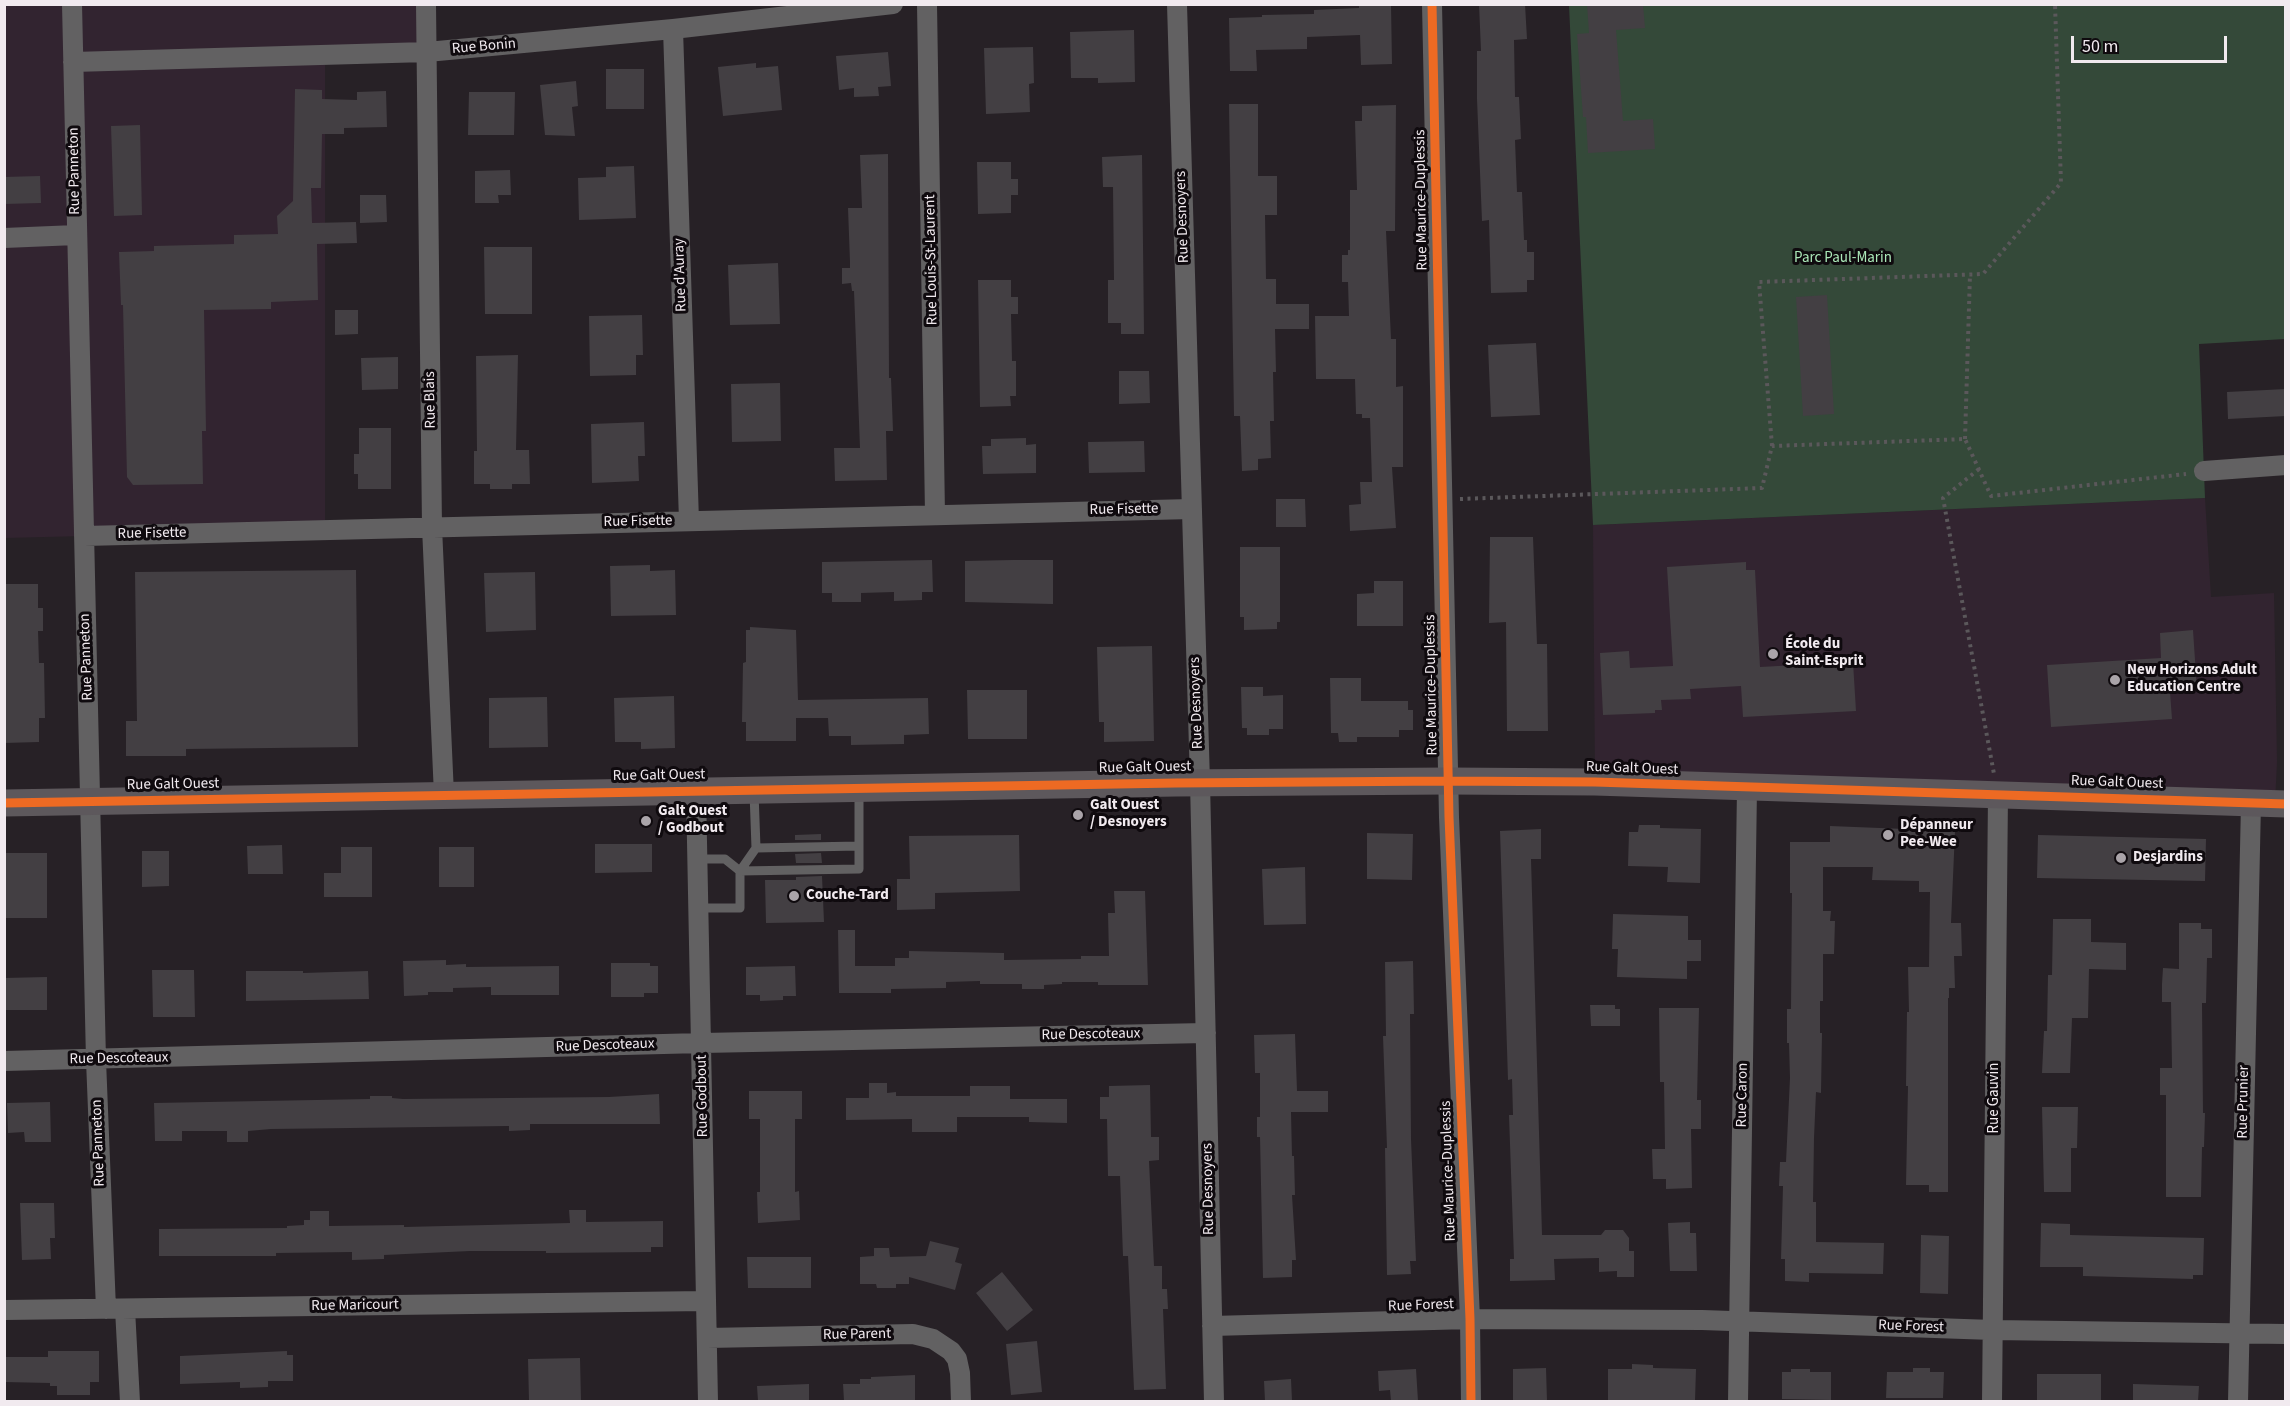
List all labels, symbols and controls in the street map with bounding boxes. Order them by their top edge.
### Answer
scale bar [2074,24,2230,62]
text: 50 m [2082,34,2118,59]
street label: Rue Bonin [451,35,517,59]
street label: Rue Panneton [65,127,85,215]
street label: Rue Maurice-Duplessis [1412,129,1432,271]
street label: Rue Desnoyers [1172,171,1194,263]
street label: Rue Louis-St-Laurent [922,194,942,326]
street label: Rue d'Auray [671,238,691,312]
park label: Parc Paul-Marin [1794,250,1892,268]
street label: Rue Blais [422,371,440,429]
street label: Rue Fisette [1089,500,1159,520]
street label: Rue Fisette [603,512,673,532]
street label: Rue Fisette [117,524,187,544]
street label: Rue Panneton [76,613,98,701]
street label: Rue Maurice-Duplessis [1422,614,1442,756]
place label: École du Saint-Esprit [1785,636,1863,671]
marker: École du Saint-Esprit [1766,647,1780,661]
street label: Rue Desnoyers [1186,657,1208,749]
place label: New Horizons Adult Education Centre [2127,662,2257,697]
marker: New Horizons Adult Education Centre [2108,673,2122,687]
street label: Rue Galt Ouest [1099,758,1191,778]
street label: Rue Galt Ouest [1585,758,1679,780]
street label: Rue Galt Ouest [613,766,705,786]
street label: Rue Galt Ouest [2070,772,2164,794]
street label: Rue Galt Ouest [127,775,219,795]
place label: Galt Ouest / Desnoyers [1090,797,1167,832]
place label: Galt Ouest / Godbout [658,803,727,838]
marker: Galt Ouest / Desnoyers [1071,808,1085,822]
marker: Galt Ouest / Godbout [639,814,653,828]
place label: Dépanneur Pee-Wee [1900,817,1973,852]
marker: Dépanneur Pee-Wee [1881,828,1895,842]
place label: Desjardins [2133,849,2203,867]
marker: Desjardins [2114,851,2128,865]
place label: Couche-Tard [806,887,889,905]
marker: Couche-Tard [787,889,801,903]
street label: Rue Descoteaux [1041,1025,1141,1045]
street label: Rue Descoteaux [555,1035,655,1057]
street label: Rue Descoteaux [69,1049,169,1069]
street label: Rue Godbout [693,1055,713,1137]
street label: Rue Gauvin [1986,1062,2004,1134]
street label: Rue Caron [1733,1063,1753,1127]
street label: Rue Prunier [2234,1065,2254,1139]
street label: Rue Panneton [88,1099,110,1187]
street label: Rue Maurice-Duplessis [1438,1100,1460,1242]
street label: Rue Desnoyers [1199,1143,1219,1235]
street label: Rue Maricourt [311,1296,399,1316]
street label: Rue Forest [1388,1296,1454,1316]
street label: Rue Forest [1878,1317,1944,1337]
street label: Rue Parent [823,1325,891,1345]

